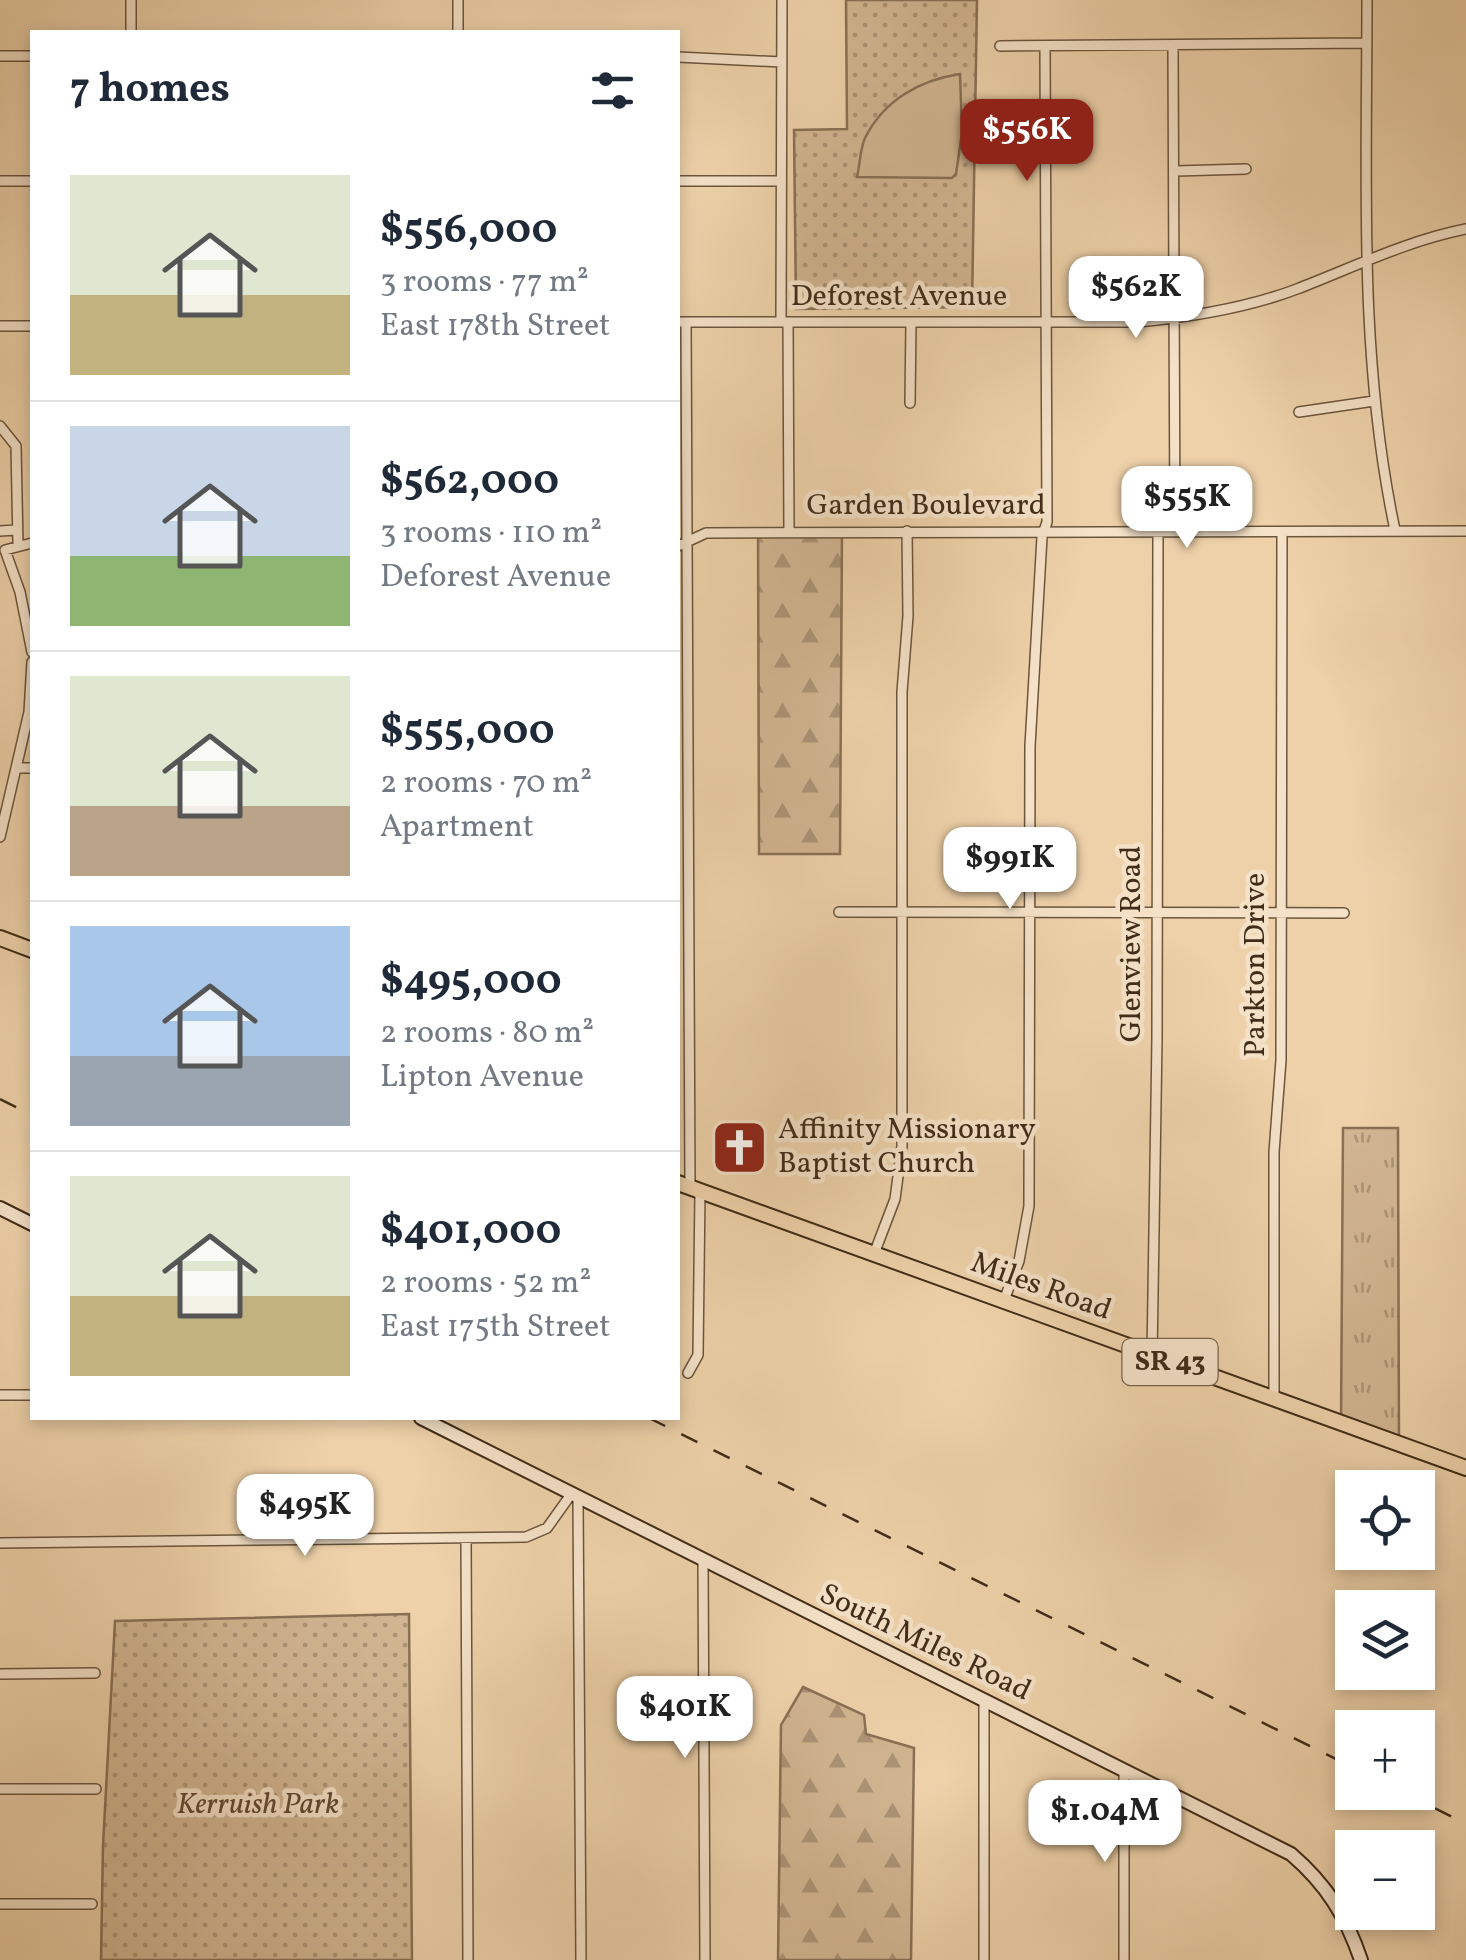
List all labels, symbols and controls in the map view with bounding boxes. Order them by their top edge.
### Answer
text: 7 homes [70,61,230,120]
icon: filters [585,63,640,118]
pin: $556K [957,99,1097,184]
text: $556K [982,109,1072,153]
text: $556,000 [380,202,557,261]
icon: home [150,215,270,335]
pin: $562K [1066,256,1206,341]
text: 3 rooms · 77 m² [380,261,589,305]
text: $562K [1091,266,1181,310]
street label: Deforest Avenue [791,276,1007,318]
text: East 178th Street [380,305,610,349]
text: $562,000 [380,453,559,512]
icon: home [150,466,270,586]
pin: $555K [1117,466,1257,551]
text: $555K [1143,476,1231,520]
street label: Garden Boulevard [806,485,1046,527]
text: 3 rooms · 110 m² [380,512,602,556]
text: Deforest Avenue [380,556,611,600]
text: $555,000 [380,703,555,762]
icon: home [150,716,270,836]
text: 2 rooms · 70 m² [380,762,592,806]
text: Apartment [380,806,534,850]
pin: $991K [940,827,1080,912]
text: $991K [965,837,1055,881]
street label: Glenview Road [1111,846,1153,1042]
street label: Parkton Drive [1235,873,1277,1057]
text: $495,000 [380,953,562,1012]
icon: home [150,966,270,1086]
text: 2 rooms · 80 m² [380,1012,594,1056]
text: Lipton Avenue [380,1056,584,1100]
place label: Affinity Missionary Baptist Church [778,1109,1036,1185]
church icon: Affinity Missionary Baptist Church [709,1117,769,1177]
text: $401,000 [380,1203,561,1262]
icon: home [150,1216,270,1336]
street label: Miles Road [965,1242,1117,1332]
text: 2 rooms · 52 m² [380,1262,591,1306]
text: East 175th Street [380,1306,610,1350]
road number: SR 43 [1122,1339,1218,1385]
map controls [1335,1470,1435,1930]
button: locate [1335,1470,1435,1570]
pin: $495K [235,1474,375,1559]
text: $495K [259,1484,351,1528]
street label: South Miles Road [812,1574,1038,1712]
button: layers [1335,1590,1435,1690]
pin: $401K [615,1676,755,1761]
text: $401K [639,1686,731,1730]
button: + [1335,1710,1435,1810]
pin: $1.04M [1024,1780,1186,1865]
park label: Kerruish Park [177,1784,339,1826]
text: $1.04M [1050,1790,1160,1834]
button: − [1335,1830,1435,1930]

